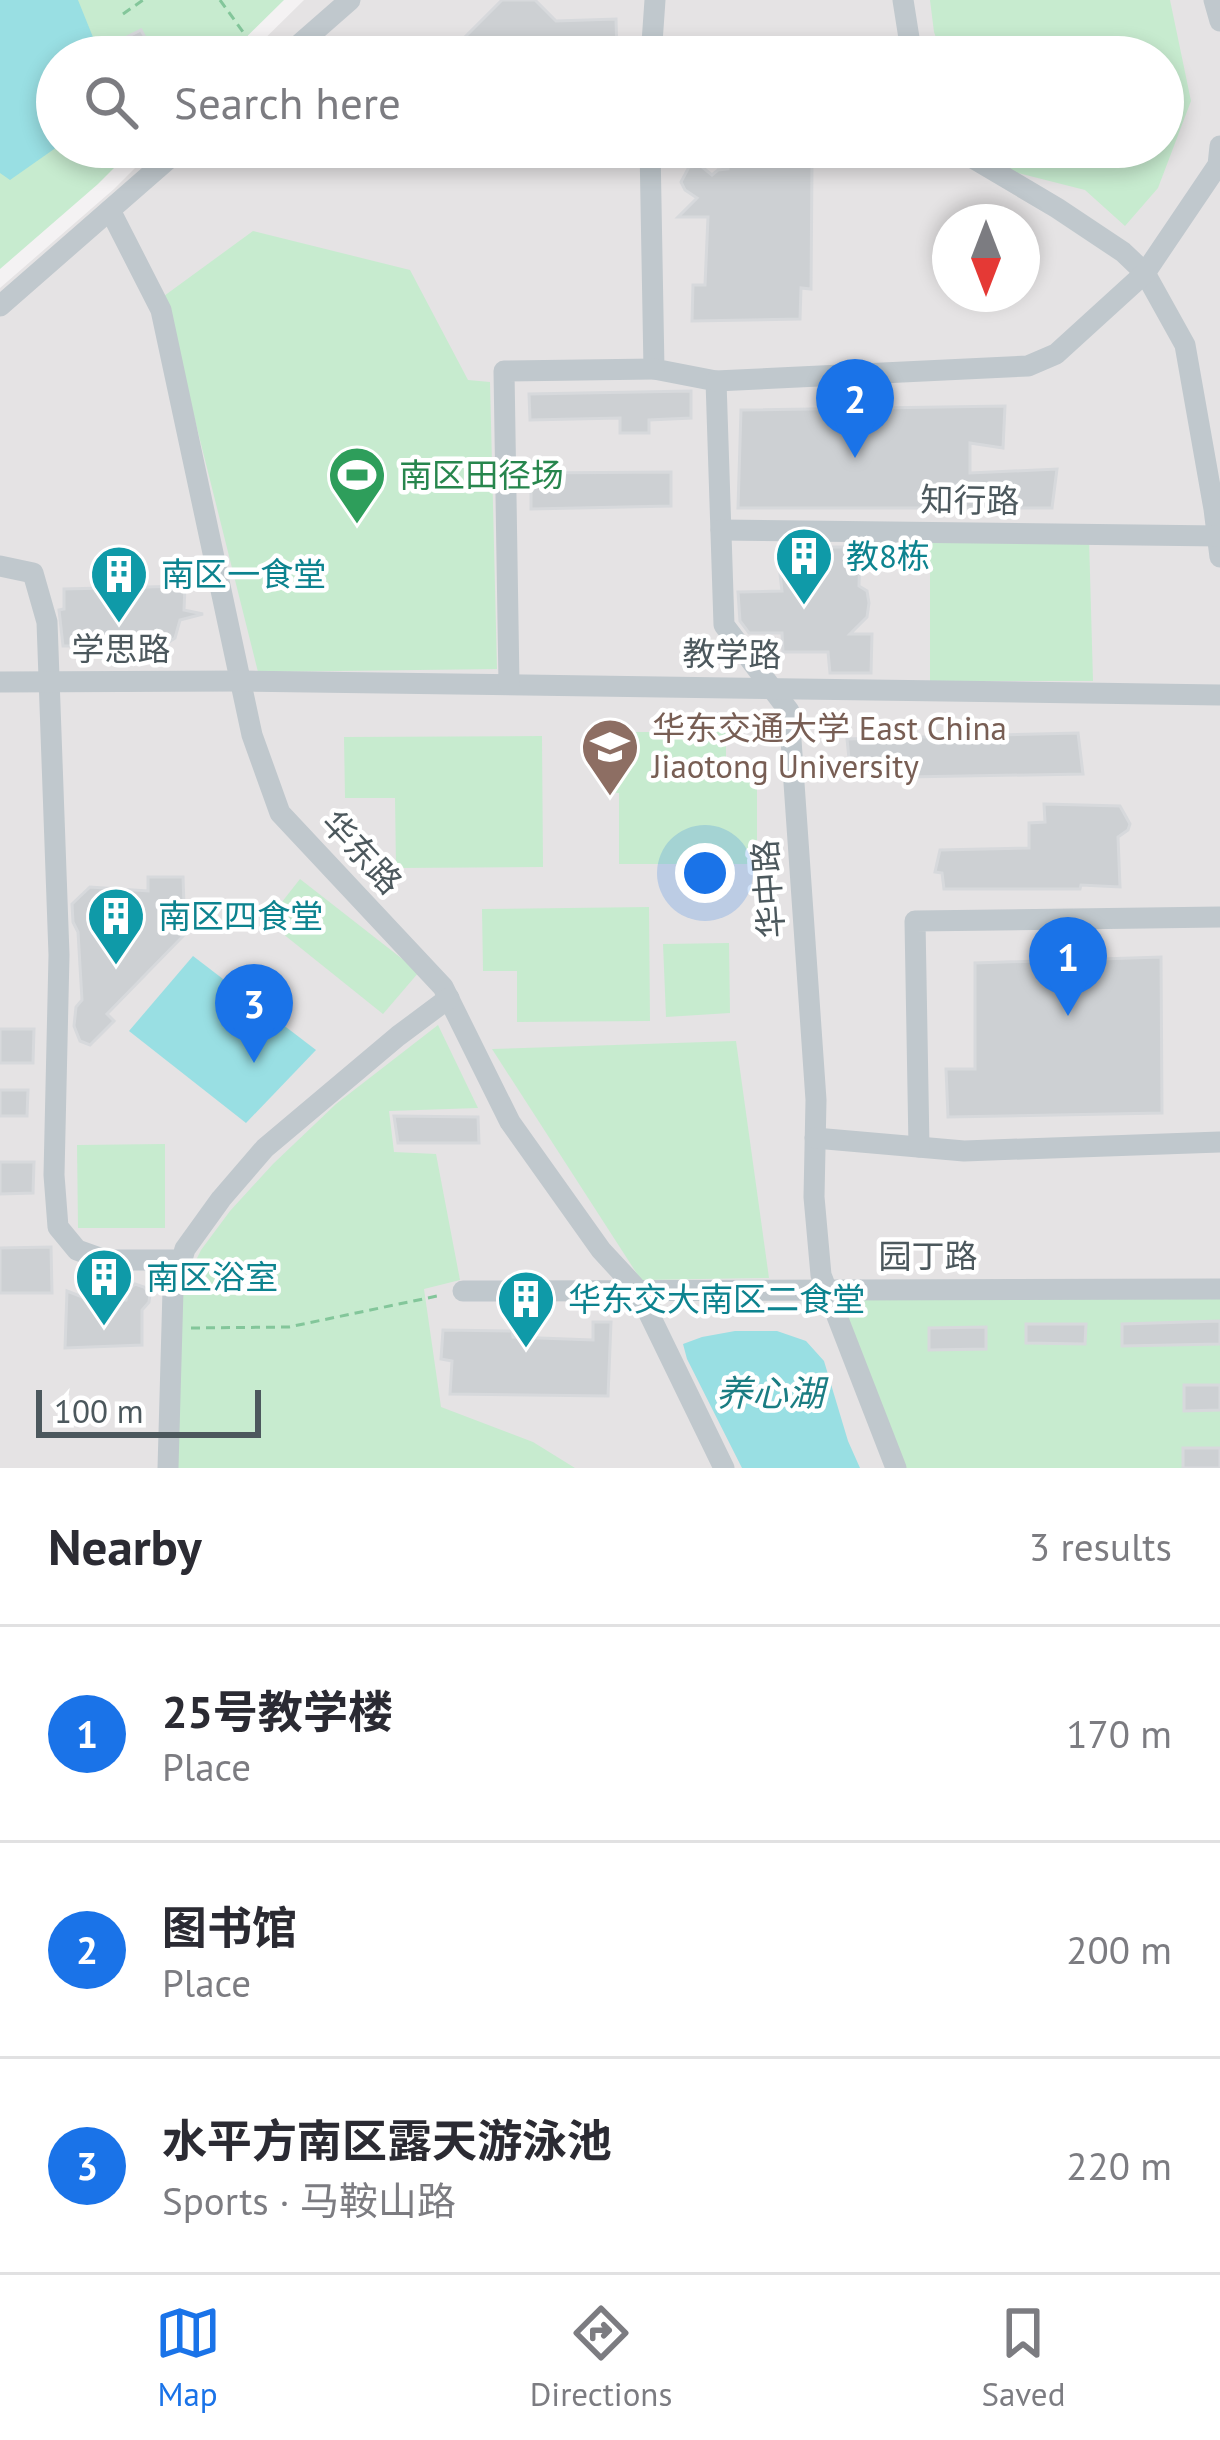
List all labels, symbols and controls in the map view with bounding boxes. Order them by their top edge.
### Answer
search box [36,36,1184,168]
icon: search [78,69,144,135]
text: Search here [174,73,401,131]
north arrow [932,204,1040,312]
pin: 2 [816,359,894,458]
sports icon: 南区田径场 [326,444,388,526]
place label: 南区田径场 [399,453,564,496]
street label: 知行路 [920,477,1020,522]
building icon: 教8栋 [773,525,835,607]
place label: 教8栋 [846,534,930,577]
building icon: 南区一食堂 [88,543,150,625]
place label: 南区一食堂 [161,552,326,595]
street label: 学思路 [72,627,171,670]
street label: 教学路 [682,631,782,676]
place label: 华东交通大学 East China Jiaotong University [650,706,1007,787]
school or university icon: 华东交通大学 East China Jiaotong University [579,716,641,798]
street label: 华东路 [313,801,412,903]
street label: 华中路 [743,838,792,940]
your location [675,843,735,903]
building icon: 南区四食堂 [85,885,147,967]
place label: 南区四食堂 [158,894,323,937]
pin: 1 [1029,917,1107,1016]
pin: 3 [215,964,293,1063]
street label: 园丁路 [879,1234,978,1277]
building icon: 南区浴室 [73,1246,135,1328]
place label: 南区浴室 [146,1255,278,1298]
building icon: 华东交大南区二食堂 [495,1268,557,1350]
place label: 华东交大南区二食堂 [568,1277,865,1320]
water label: 养心湖 [716,1369,829,1416]
scale bar [36,1384,261,1437]
text: 100 m [54,1389,144,1432]
text: Nearby [48,1513,202,1579]
text: 3 results [1029,1521,1172,1572]
text: 25号教学楼 [162,1682,393,1740]
text: 1 [76,1708,98,1759]
text: 170 m [1066,1708,1172,1759]
text: Place [162,1741,251,1792]
text: 图书馆 [162,1898,297,1956]
text: 2 [76,1924,98,1975]
text: 200 m [1066,1924,1172,1975]
text: Place [162,1957,251,2008]
text: 水平方南区露天游泳池 [162,2111,612,2169]
text: 3 [76,2140,98,2191]
text: 220 m [1066,2140,1172,2191]
text: Sports · 马鞍山路 [162,2175,456,2226]
tab: Map [155,2300,221,2415]
tab: Directions [530,2300,672,2415]
tab: Saved [981,2300,1065,2415]

